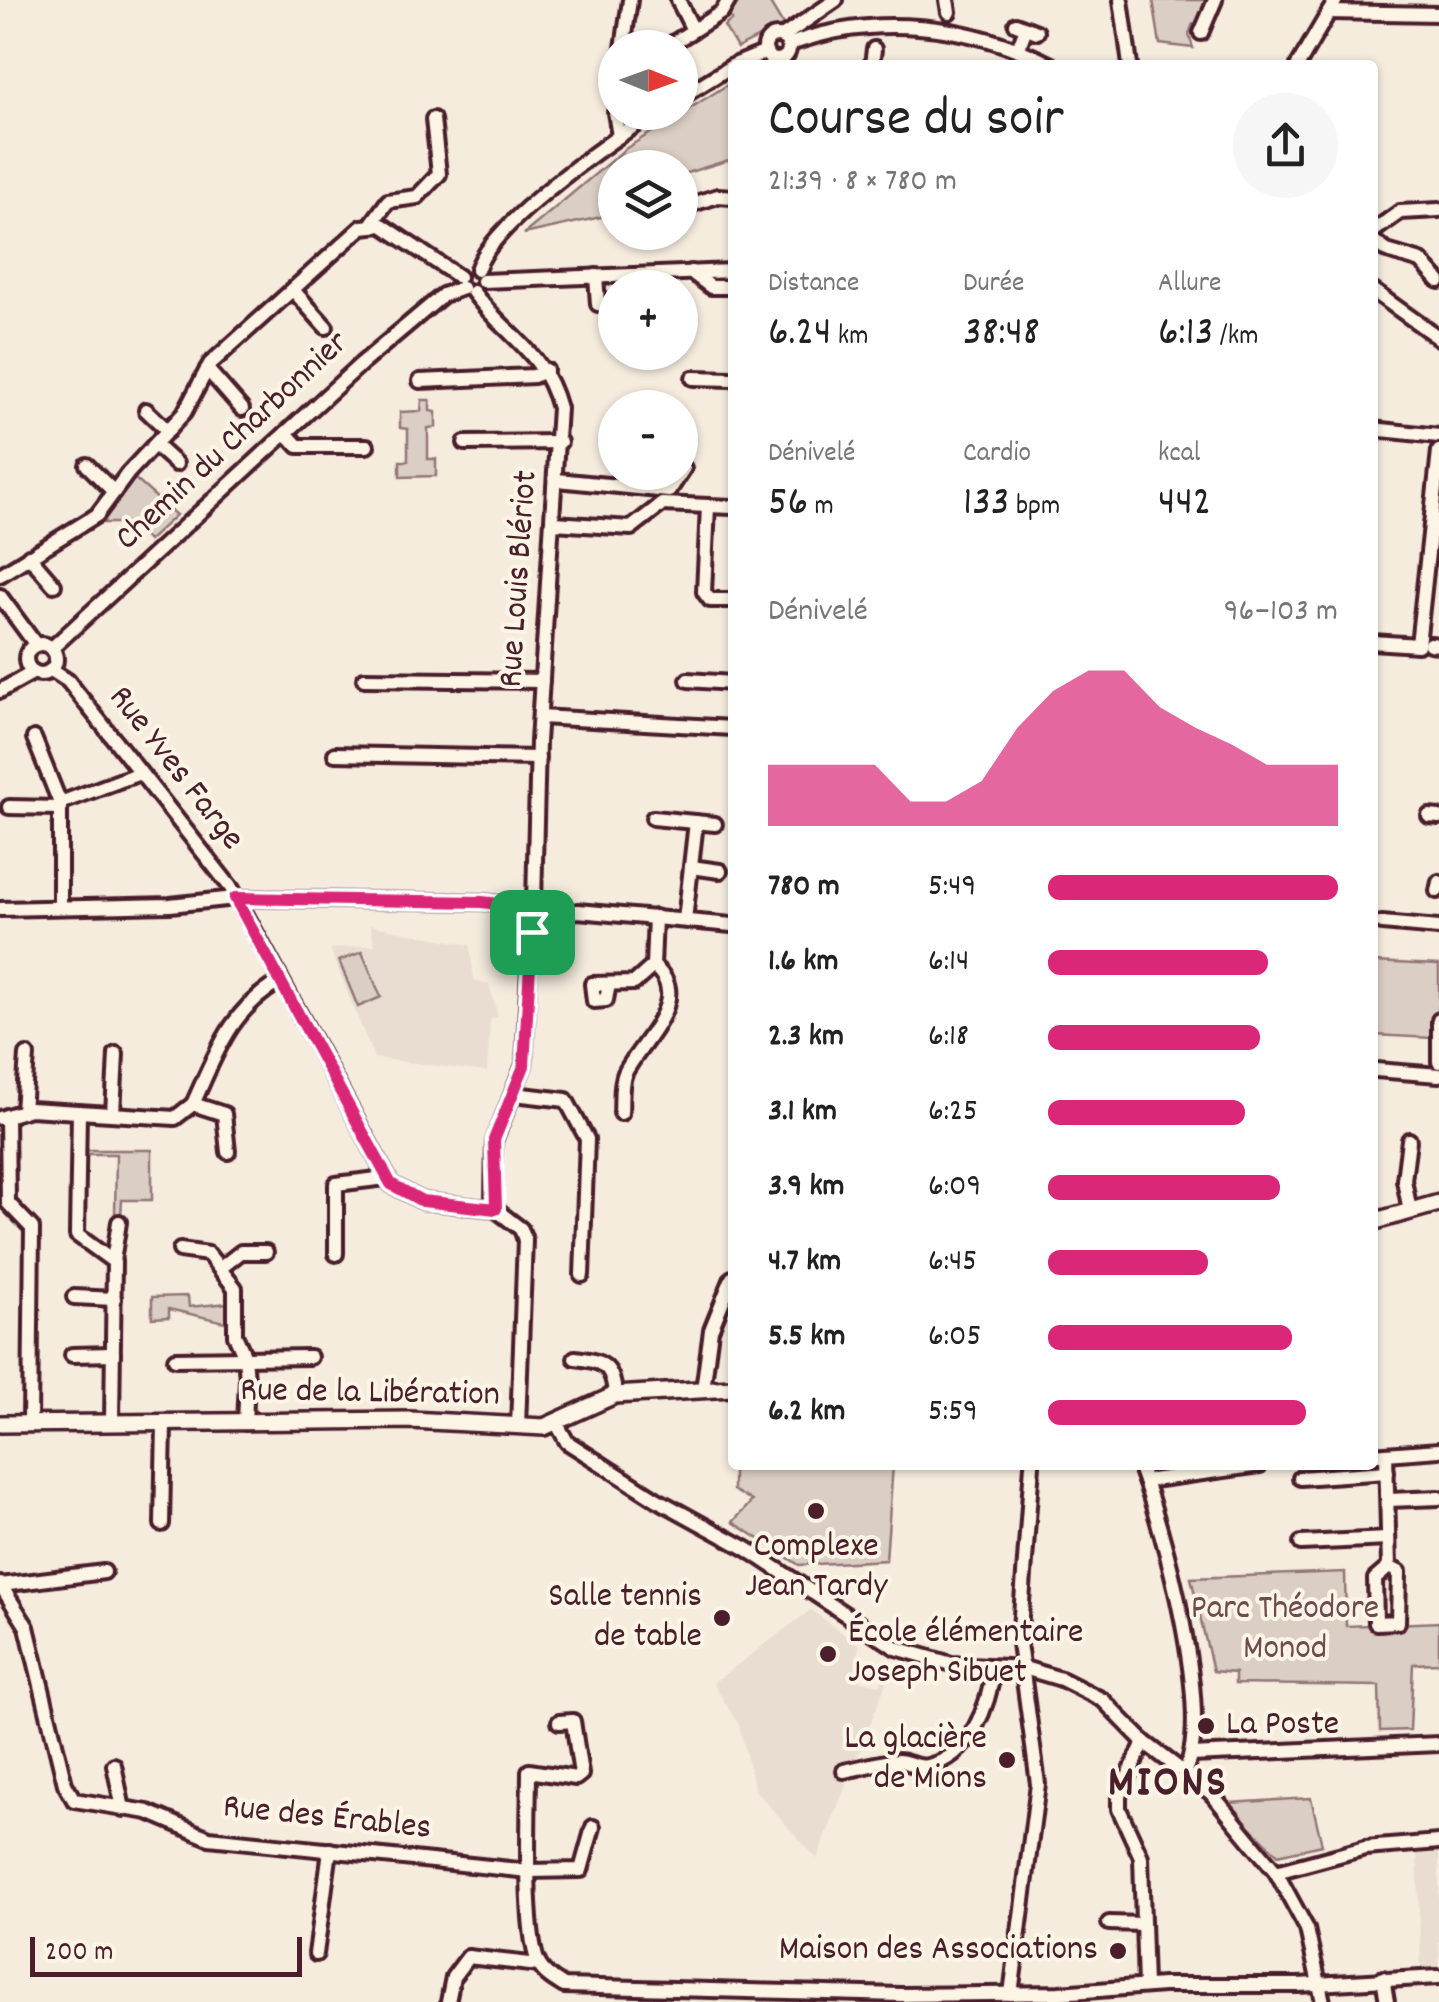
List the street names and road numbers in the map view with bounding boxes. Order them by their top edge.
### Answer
street label: Chemin du Charbonnier [105,320,361,564]
street label: Rue Louis Blériot [487,469,553,689]
street label: Rue Yves Farge [95,676,255,862]
street label: Rue de la Libération [240,1367,500,1421]
street label: Rue des Érables [220,1783,434,1855]

